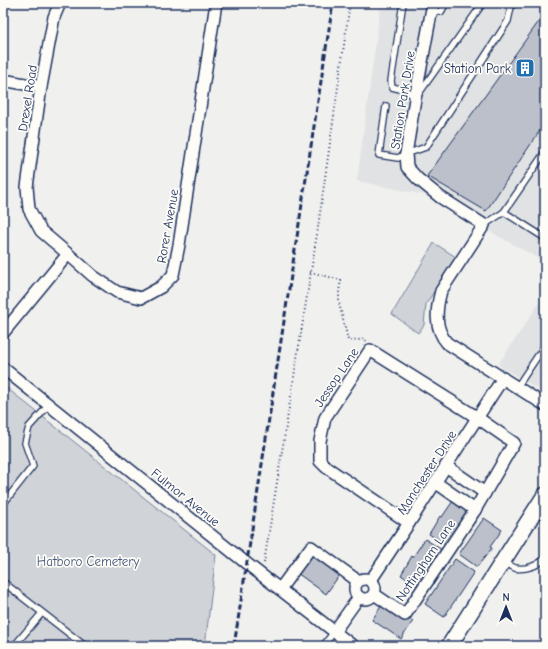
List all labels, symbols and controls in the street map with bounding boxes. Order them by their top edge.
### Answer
street label: Station Park Drive [387,49,418,150]
building icon: Station Park [514,57,536,79]
place label: Station Park [444,61,512,76]
street label: Drexel Road [15,64,40,132]
street label: Rorer Avenue [154,187,181,264]
street label: Jessop Lane [311,344,362,410]
street label: Manchester Drive [394,427,459,517]
street label: Fulmor Avenue [148,465,223,530]
street label: Nottingham Lane [393,516,459,604]
park label: Hatboro Cemetery [37,554,139,569]
north arrow [486,587,526,627]
text: N [502,591,510,604]

